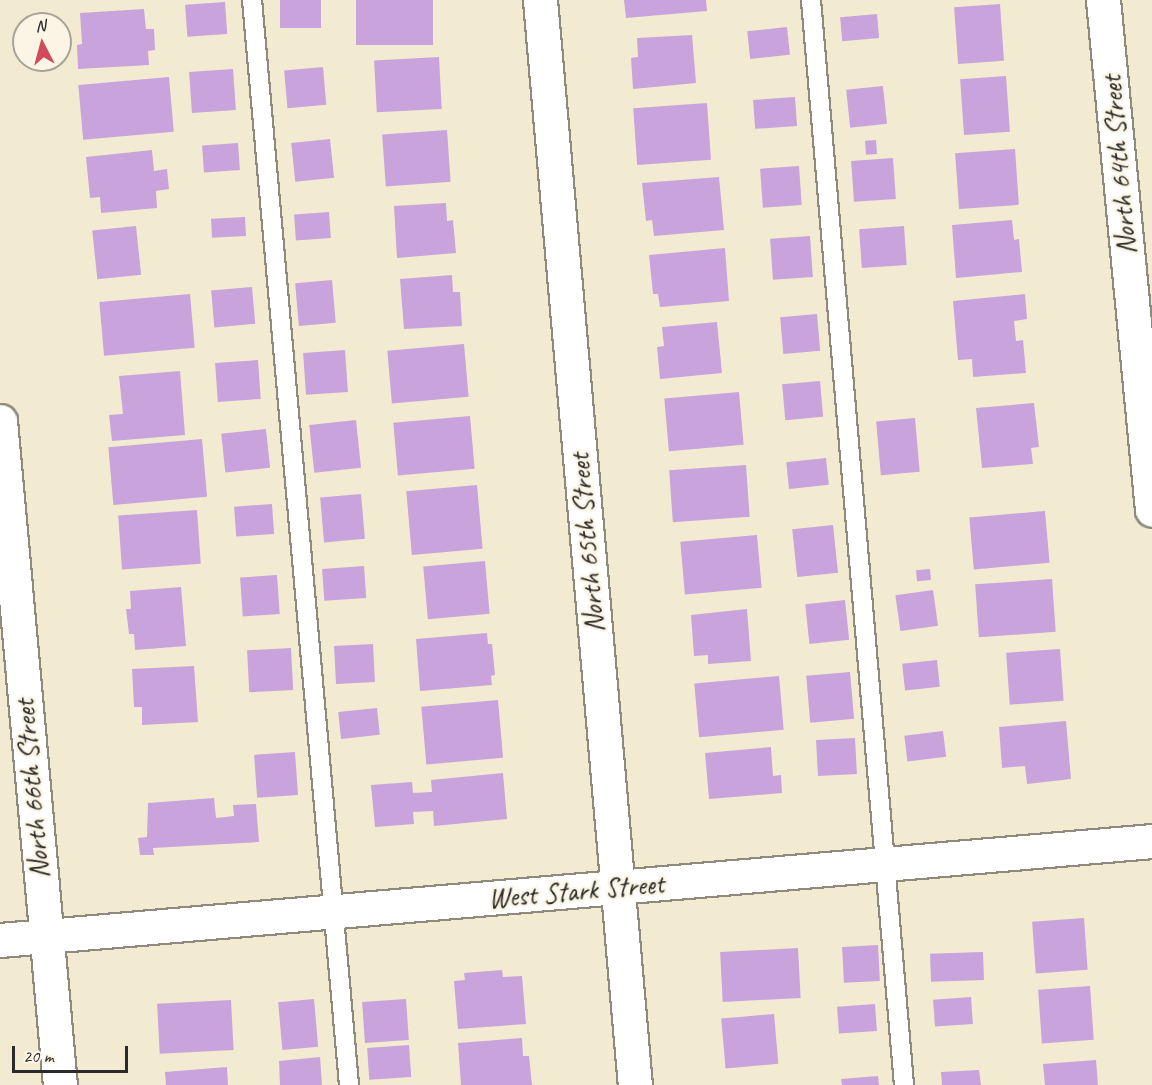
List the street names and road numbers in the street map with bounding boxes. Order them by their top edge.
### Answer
street label: North 64th Street [1094,74,1144,256]
street label: North 65th Street [562,452,612,634]
street label: North 66th Street [7,698,57,880]
street label: West Stark Street [485,866,667,916]

